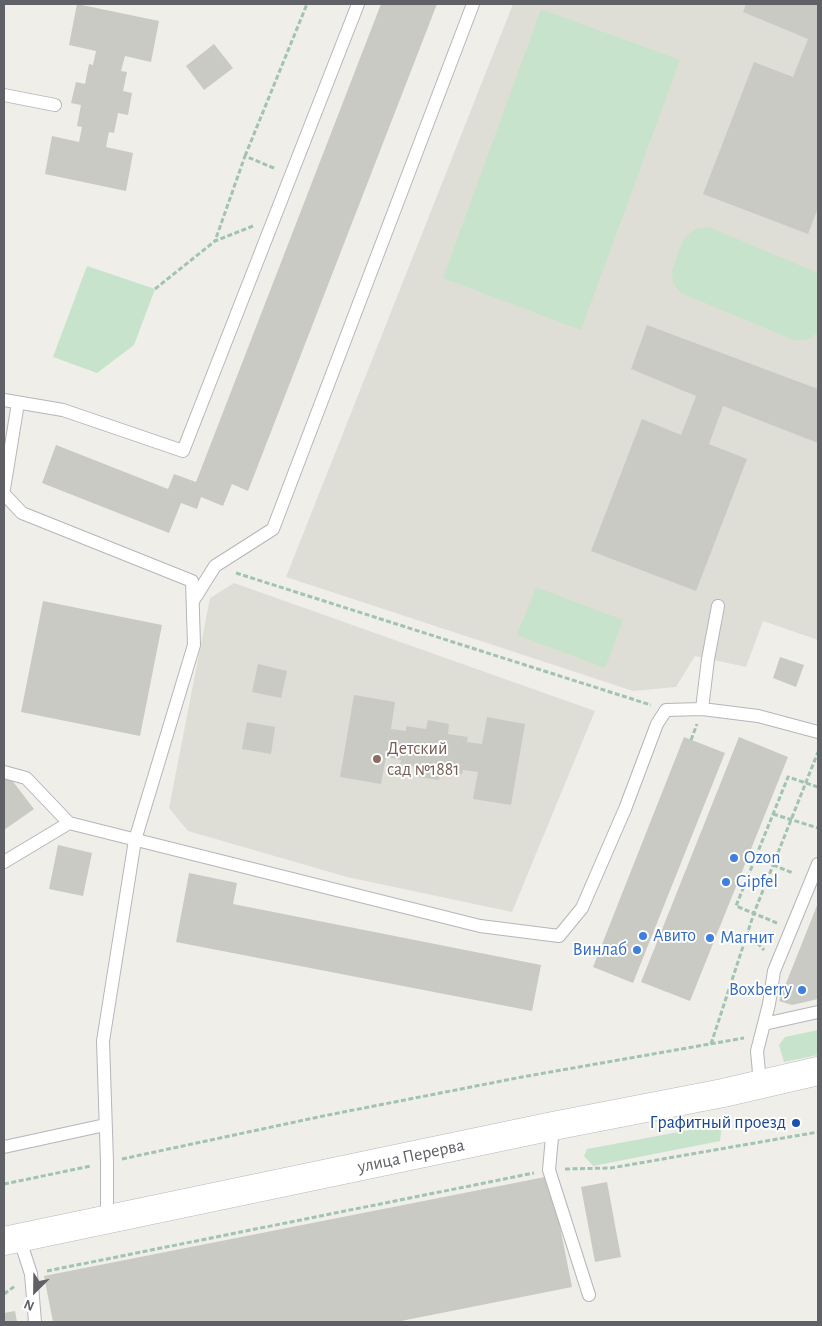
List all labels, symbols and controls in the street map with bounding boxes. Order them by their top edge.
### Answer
place label: Детский сад №1881 [387,738,460,781]
marker: Детский сад №1881 [371,753,383,765]
place label: Ozon [744,847,781,869]
marker: Ozon [728,852,740,864]
place label: Gipfel [736,871,778,893]
marker: Gipfel [720,876,732,888]
place label: Авито [653,925,696,947]
place label: Магнит [720,927,774,949]
marker: Авито [637,930,649,942]
marker: Магнит [704,932,716,944]
place label: Винлаб [573,939,627,961]
marker: Винлаб [631,944,643,956]
place label: Boxberry [729,979,792,1001]
marker: Boxberry [796,984,808,996]
place label: Графитный проезд [649,1112,786,1134]
marker: Графитный проезд [790,1117,802,1129]
street label: улица Перерва [356,1134,466,1178]
north arrow [10,1266,60,1316]
text: N [22,1296,36,1313]

